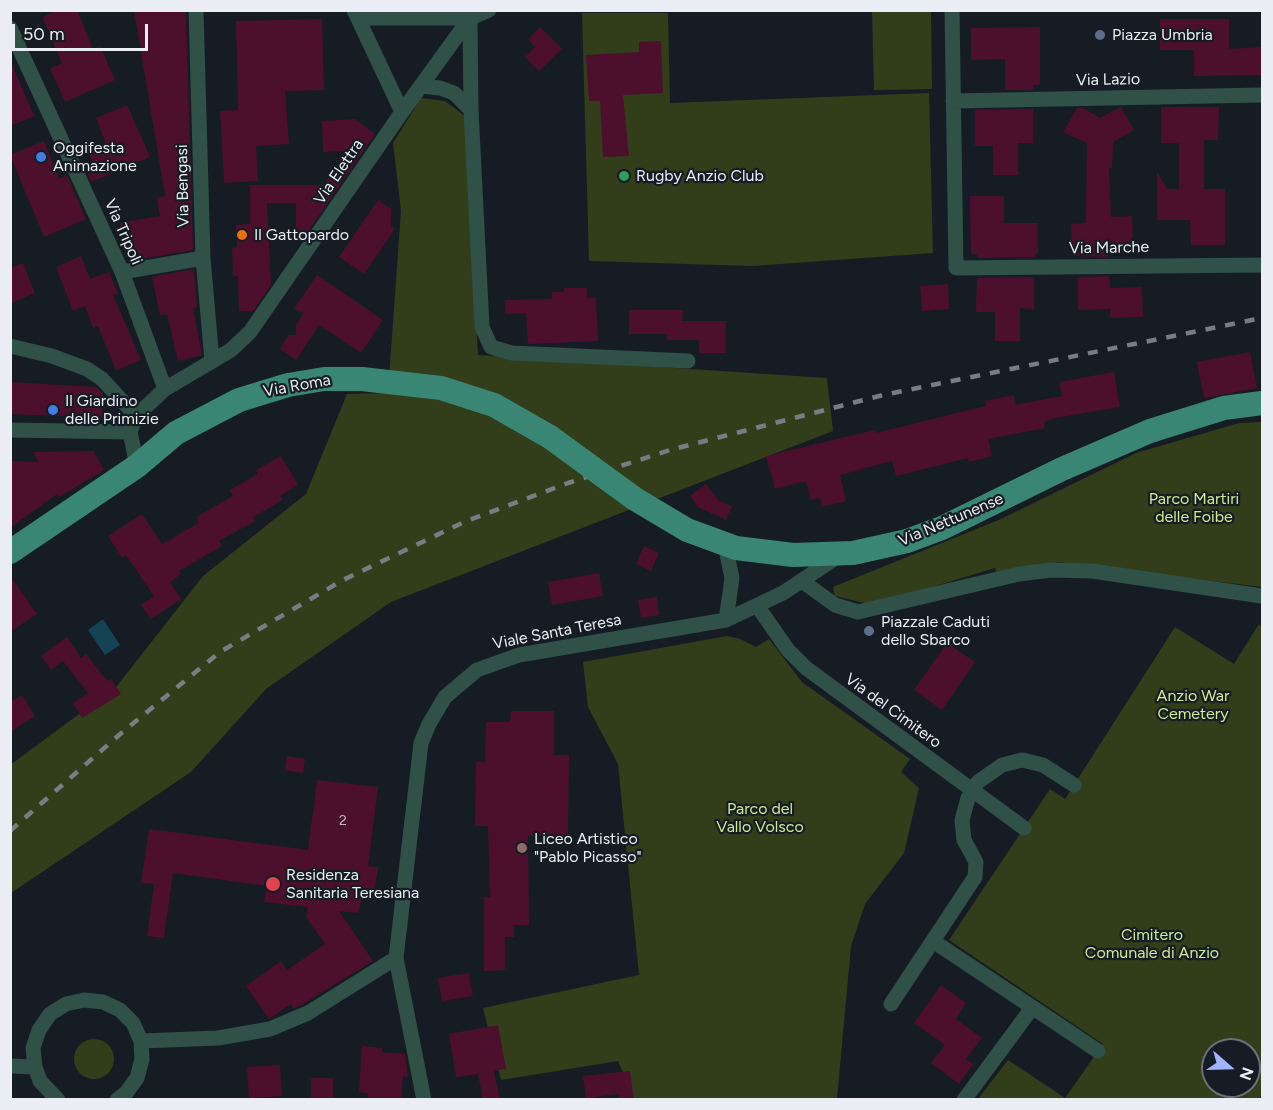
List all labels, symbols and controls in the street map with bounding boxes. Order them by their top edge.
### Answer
scale bar [15,12,152,50]
text: 50 m [23,23,65,45]
place label: Piazza Umbria [1112,25,1213,45]
marker: Piazza Umbria [1093,28,1107,42]
street label: Via Lazio [1076,70,1140,90]
street label: Via Elettra [310,136,368,208]
place label: Oggifesta Animazione [53,138,137,176]
street label: Via Bengasi [173,144,193,228]
marker: Oggifesta Animazione [34,150,48,164]
place label: Rugby Anzio Club [636,166,764,186]
marker: Rugby Anzio Club [617,169,631,183]
street label: Via Tripoli [100,196,146,268]
place label: Il Gattopardo [254,225,349,245]
marker: Il Gattopardo [235,228,249,242]
street label: Via Marche [1069,238,1149,258]
street label: Via Roma [262,371,332,401]
place label: Il Giardino delle Primizie [65,391,159,429]
marker: Il Giardino delle Primizie [46,403,60,417]
street label: Via Nettunense [896,489,1006,551]
park label: Parco Martiri delle Foibe [1149,489,1239,527]
street label: Viale Santa Teresa [491,610,623,654]
place label: Piazzale Caduti dello Sbarco [881,612,990,650]
marker: Piazzale Caduti dello Sbarco [862,624,876,638]
street label: Via del Cimitero [841,670,945,752]
park label: Anzio War Cemetery [1157,686,1229,724]
park label: Parco del Vallo Volsco [716,799,804,837]
house number: 2 [339,813,347,829]
place label: Liceo Artistico "Pablo Picasso" [534,829,642,867]
marker: Liceo Artistico "Pablo Picasso" [515,841,529,855]
place label: Residenza Sanitaria Teresiana [286,865,419,903]
marker: Residenza Sanitaria Teresiana [264,875,282,893]
park label: Cimitero Comunale di Anzio [1085,925,1219,963]
north arrow [1201,1038,1261,1098]
text: N [1235,1065,1258,1083]

